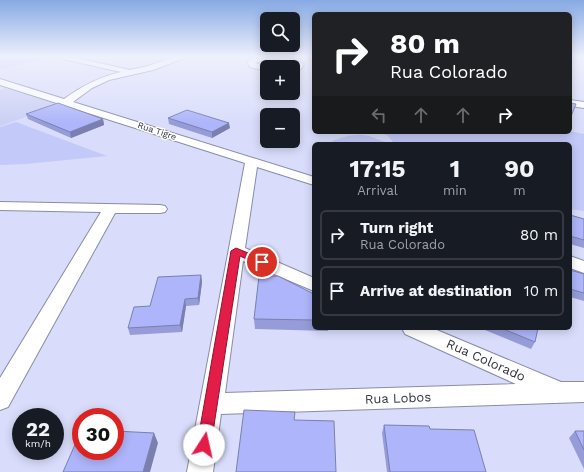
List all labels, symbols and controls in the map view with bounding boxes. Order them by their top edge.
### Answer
map controls [260,12,300,148]
button: search [260,12,300,52]
text: 80 m [390,27,460,60]
icon: right [324,28,376,80]
button: + [260,60,300,100]
text: Rua Colorado [390,61,508,82]
icon: left [368,104,390,126]
icon: ahead [410,104,432,126]
icon: ahead [452,104,474,126]
icon: right [494,104,516,126]
button: − [260,108,300,148]
street label: Rua Tigre [136,120,178,142]
text: 17:15 [349,155,406,183]
text: 1 [450,155,460,183]
text: 90 [504,155,535,183]
text: Arrival [357,183,398,198]
text: min [443,183,467,198]
text: m [513,183,526,198]
text: Turn right [360,219,433,237]
icon: right [326,224,348,246]
text: 80 m [520,226,558,244]
text: Rua Colorado [360,237,445,252]
pin [245,245,279,279]
icon: arrive [251,251,273,273]
icon: arrive [326,280,348,302]
text: Arrive at destination [360,282,512,300]
text: 10 m [524,282,558,300]
street label: Rua Colorado [444,336,528,384]
street label: Rua Lobos [365,389,431,407]
speed limit sign: 30 [72,408,124,460]
text: 22 [26,417,50,441]
position arrow [183,424,225,466]
text: km/h [25,438,51,449]

